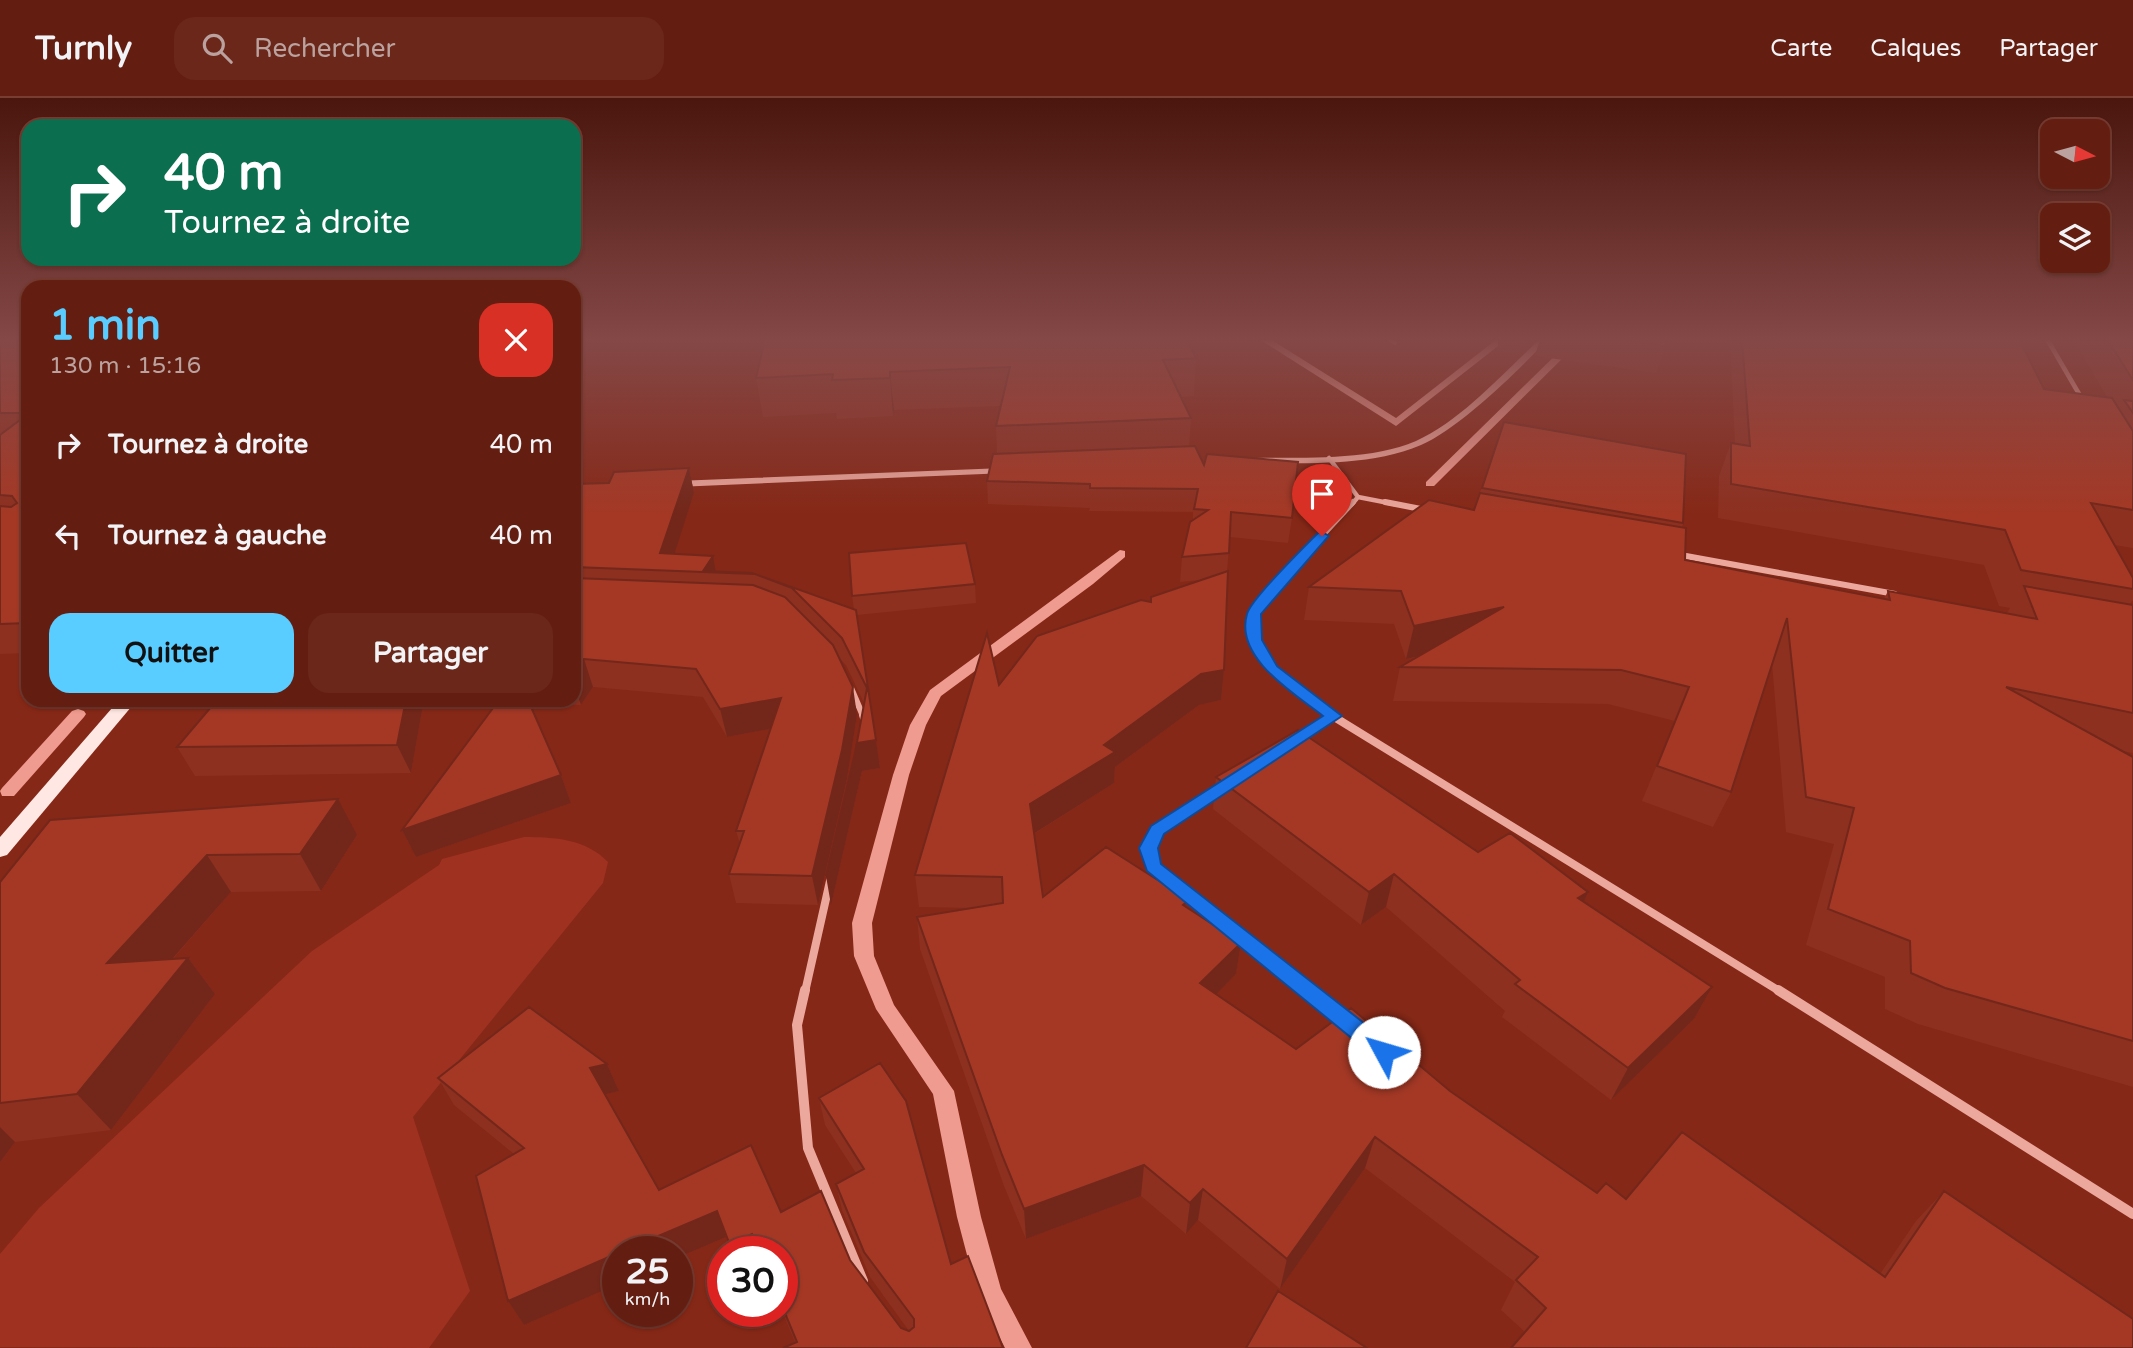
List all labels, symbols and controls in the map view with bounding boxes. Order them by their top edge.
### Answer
search box [174,17,664,80]
text: Turnly [35,29,132,68]
icon: search [198,29,236,67]
text: Rechercher [254,33,395,64]
text: Carte [1770,34,1832,63]
text: Calques [1870,34,1961,63]
text: Partager [1999,34,2098,63]
north arrow [2040,119,2110,189]
map controls [2040,119,2110,273]
text: 40 m [164,144,283,203]
icon: right [49,147,140,238]
button: layers [2040,203,2110,273]
text: Tournez à droite [164,204,410,242]
text: 1 min [49,300,161,351]
button: close [479,303,553,377]
text: 130 m · 15:16 [49,352,201,380]
icon: right [49,426,87,464]
text: Tournez à droite [108,429,308,460]
text: 40 m [490,429,553,460]
pin [1292,464,1352,536]
icon: arrive [1303,475,1341,513]
icon: left [49,517,87,555]
text: Tournez à gauche [108,520,327,551]
text: 40 m [490,520,553,551]
button: Quitter [49,613,294,693]
button: Partager [308,613,553,693]
position arrow [1347,1015,1421,1089]
speed limit sign: 30 [707,1236,798,1327]
text: 25 [626,1251,669,1293]
text: km/h [625,1288,670,1310]

